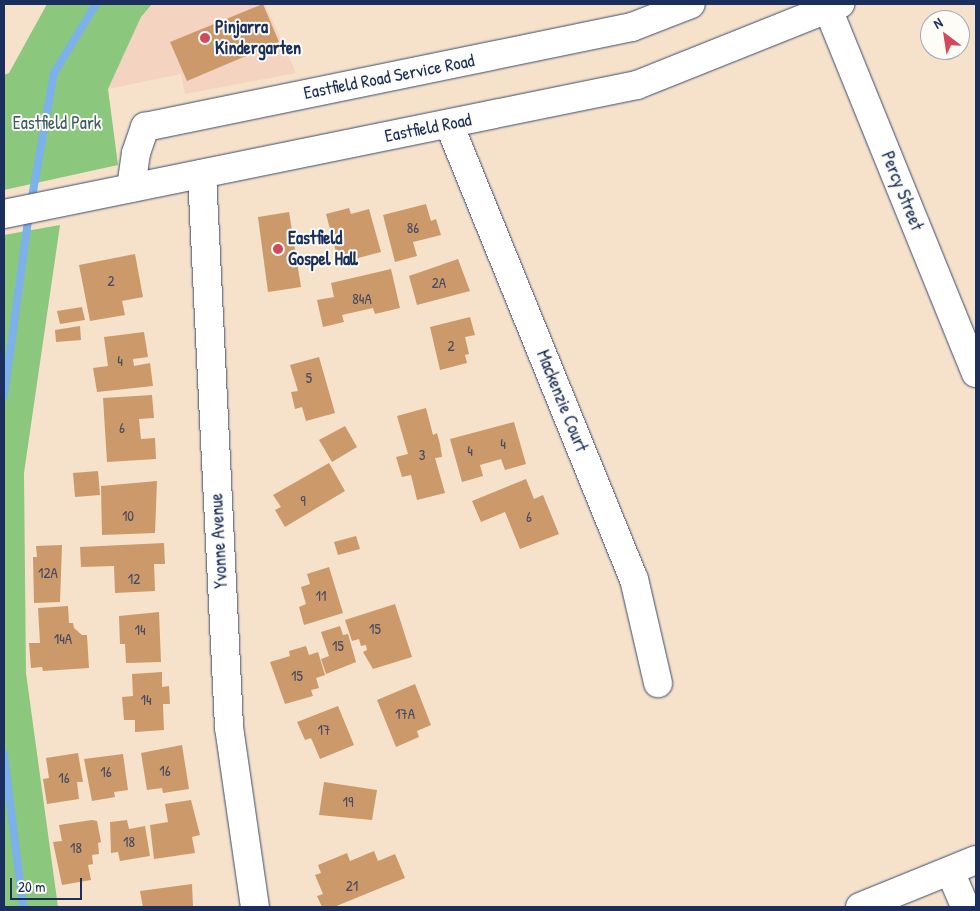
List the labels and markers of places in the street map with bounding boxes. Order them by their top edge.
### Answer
place label: Pinjarra Kindergarten [215,17,301,59]
marker: Pinjarra Kindergarten [199,32,211,44]
place label: Eastfield Gospel Hall [288,228,358,270]
marker: Eastfield Gospel Hall [272,243,284,255]

